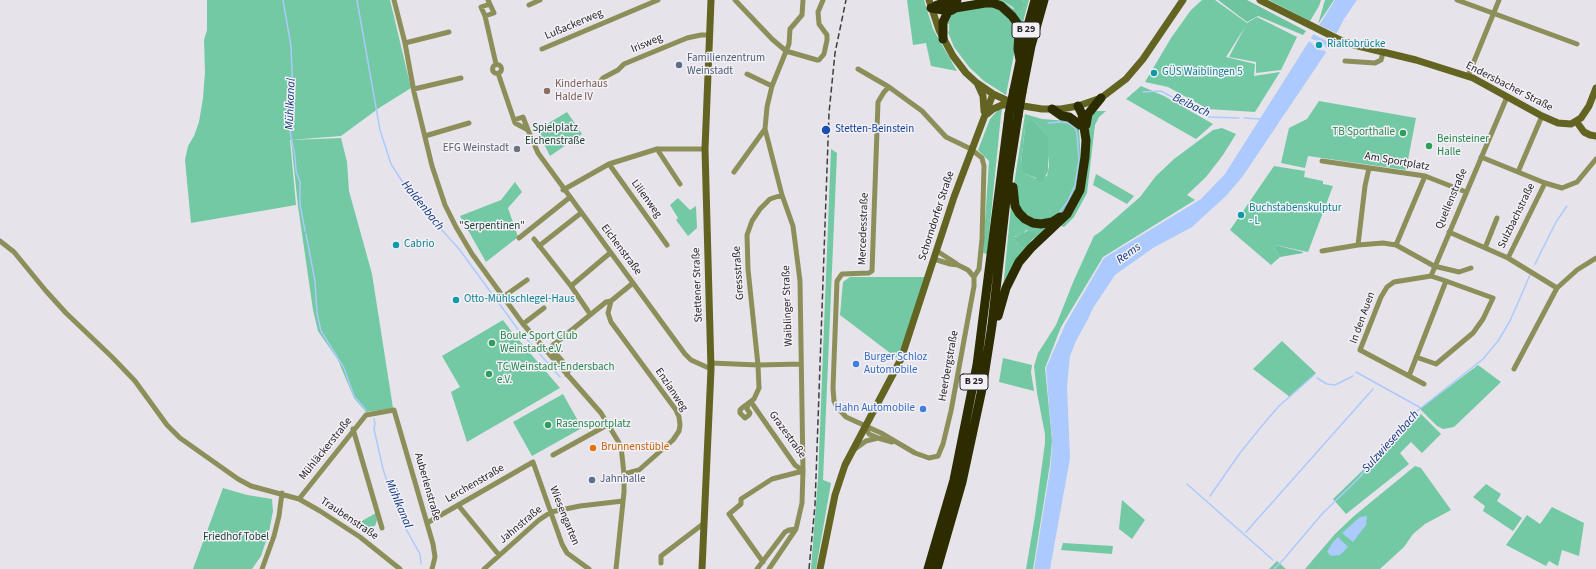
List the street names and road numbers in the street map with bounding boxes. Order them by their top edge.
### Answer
street label: Lußackerweg [543,7,605,43]
road number: B 29 [1012,22,1040,38]
street label: Irisweg [629,32,665,56]
street label: Endersbacher Straße [1463,59,1555,115]
street label: Am Sportplatz [1364,150,1430,174]
street label: Quellenstraße [1433,167,1471,231]
street label: Schorndorfer Straße [916,170,958,262]
street label: Lilienweg [628,177,664,221]
street label: Sulzbachstraße [1496,181,1538,251]
street label: Mercedesstraße [856,193,872,265]
street label: Eichenstraße [598,222,644,278]
street label: Gressstraße [731,246,747,300]
street label: Stettener Straße [690,247,706,323]
street label: Waiblinger Straße [780,265,796,347]
street label: In den Auen [1348,290,1378,346]
street label: Heerbergstraße [936,330,962,402]
street label: Enzianweg [652,366,690,414]
road number: B 29 [960,374,988,390]
street label: Grazestraße [766,409,808,461]
street label: Mühläckerstraße [297,415,355,483]
street label: Auberlenstraße [411,451,443,523]
street label: Lerchenstraße [443,462,507,506]
street label: Wiesengarten [546,484,582,548]
street label: Traubenstraße [318,495,380,543]
street label: Jahnstraße [497,503,545,547]

